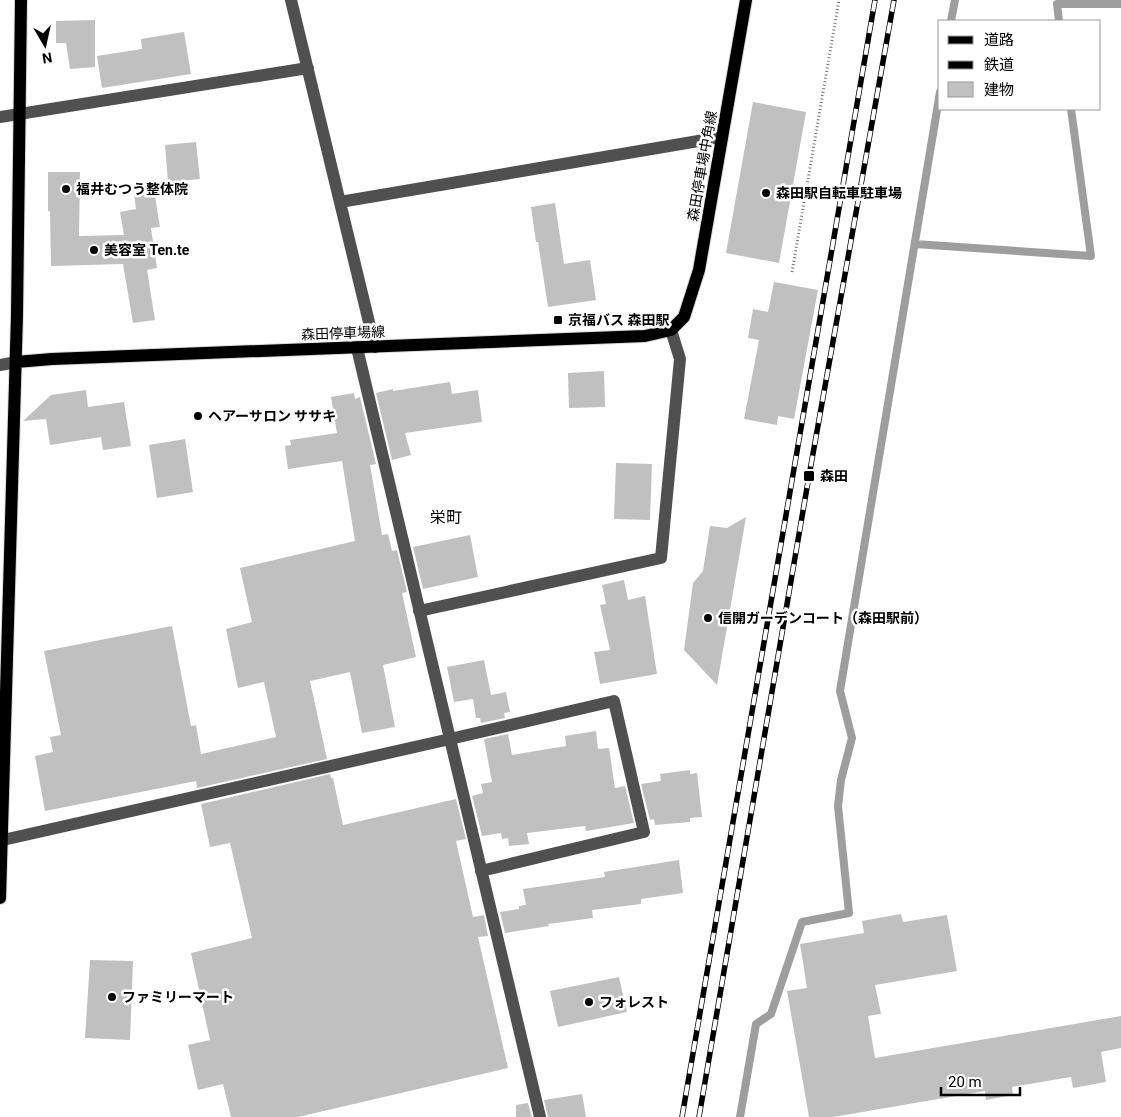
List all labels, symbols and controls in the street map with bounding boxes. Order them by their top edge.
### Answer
north arrow [20,20,70,70]
legend [938,20,1101,110]
text: 道路 [984,31,1014,49]
text: N [41,49,53,67]
text: 鉄道 [984,56,1014,74]
text: 建物 [984,81,1014,99]
street label: 森田停車場中角線 [684,109,720,223]
place label: 福井むつう整体院 [76,181,188,197]
marker: 福井むつう整体院 [60,183,72,195]
place label: 森田駅自転車駐車場 [776,185,902,201]
marker: 森田駅自転車駐車場 [760,187,772,199]
place label: 美容室 Ten.te [104,242,190,258]
marker: 美容室 Ten.te [88,244,100,256]
place label: 京福バス 森田駅 [568,312,669,328]
marker: 京福バス 森田駅 [552,314,564,326]
street label: 森田停車場線 [301,324,385,342]
place label: ヘアーサロン ササキ [208,408,336,424]
marker: ヘアーサロン ササキ [192,410,204,422]
place label: 森田 [820,468,848,484]
marker: 森田 [802,469,816,483]
district label: 栄町 [430,508,462,527]
place label: 信開ガーデンコート（森田駅前） [718,610,928,626]
marker: 信開ガーデンコート（森田駅前） [702,612,714,624]
place label: ファミリーマート [122,989,234,1005]
marker: ファミリーマート [106,991,118,1003]
place label: フォレスト [599,994,669,1010]
marker: フォレスト [583,996,595,1008]
scale bar [941,1064,1020,1096]
text: 20 m [948,1073,982,1091]

